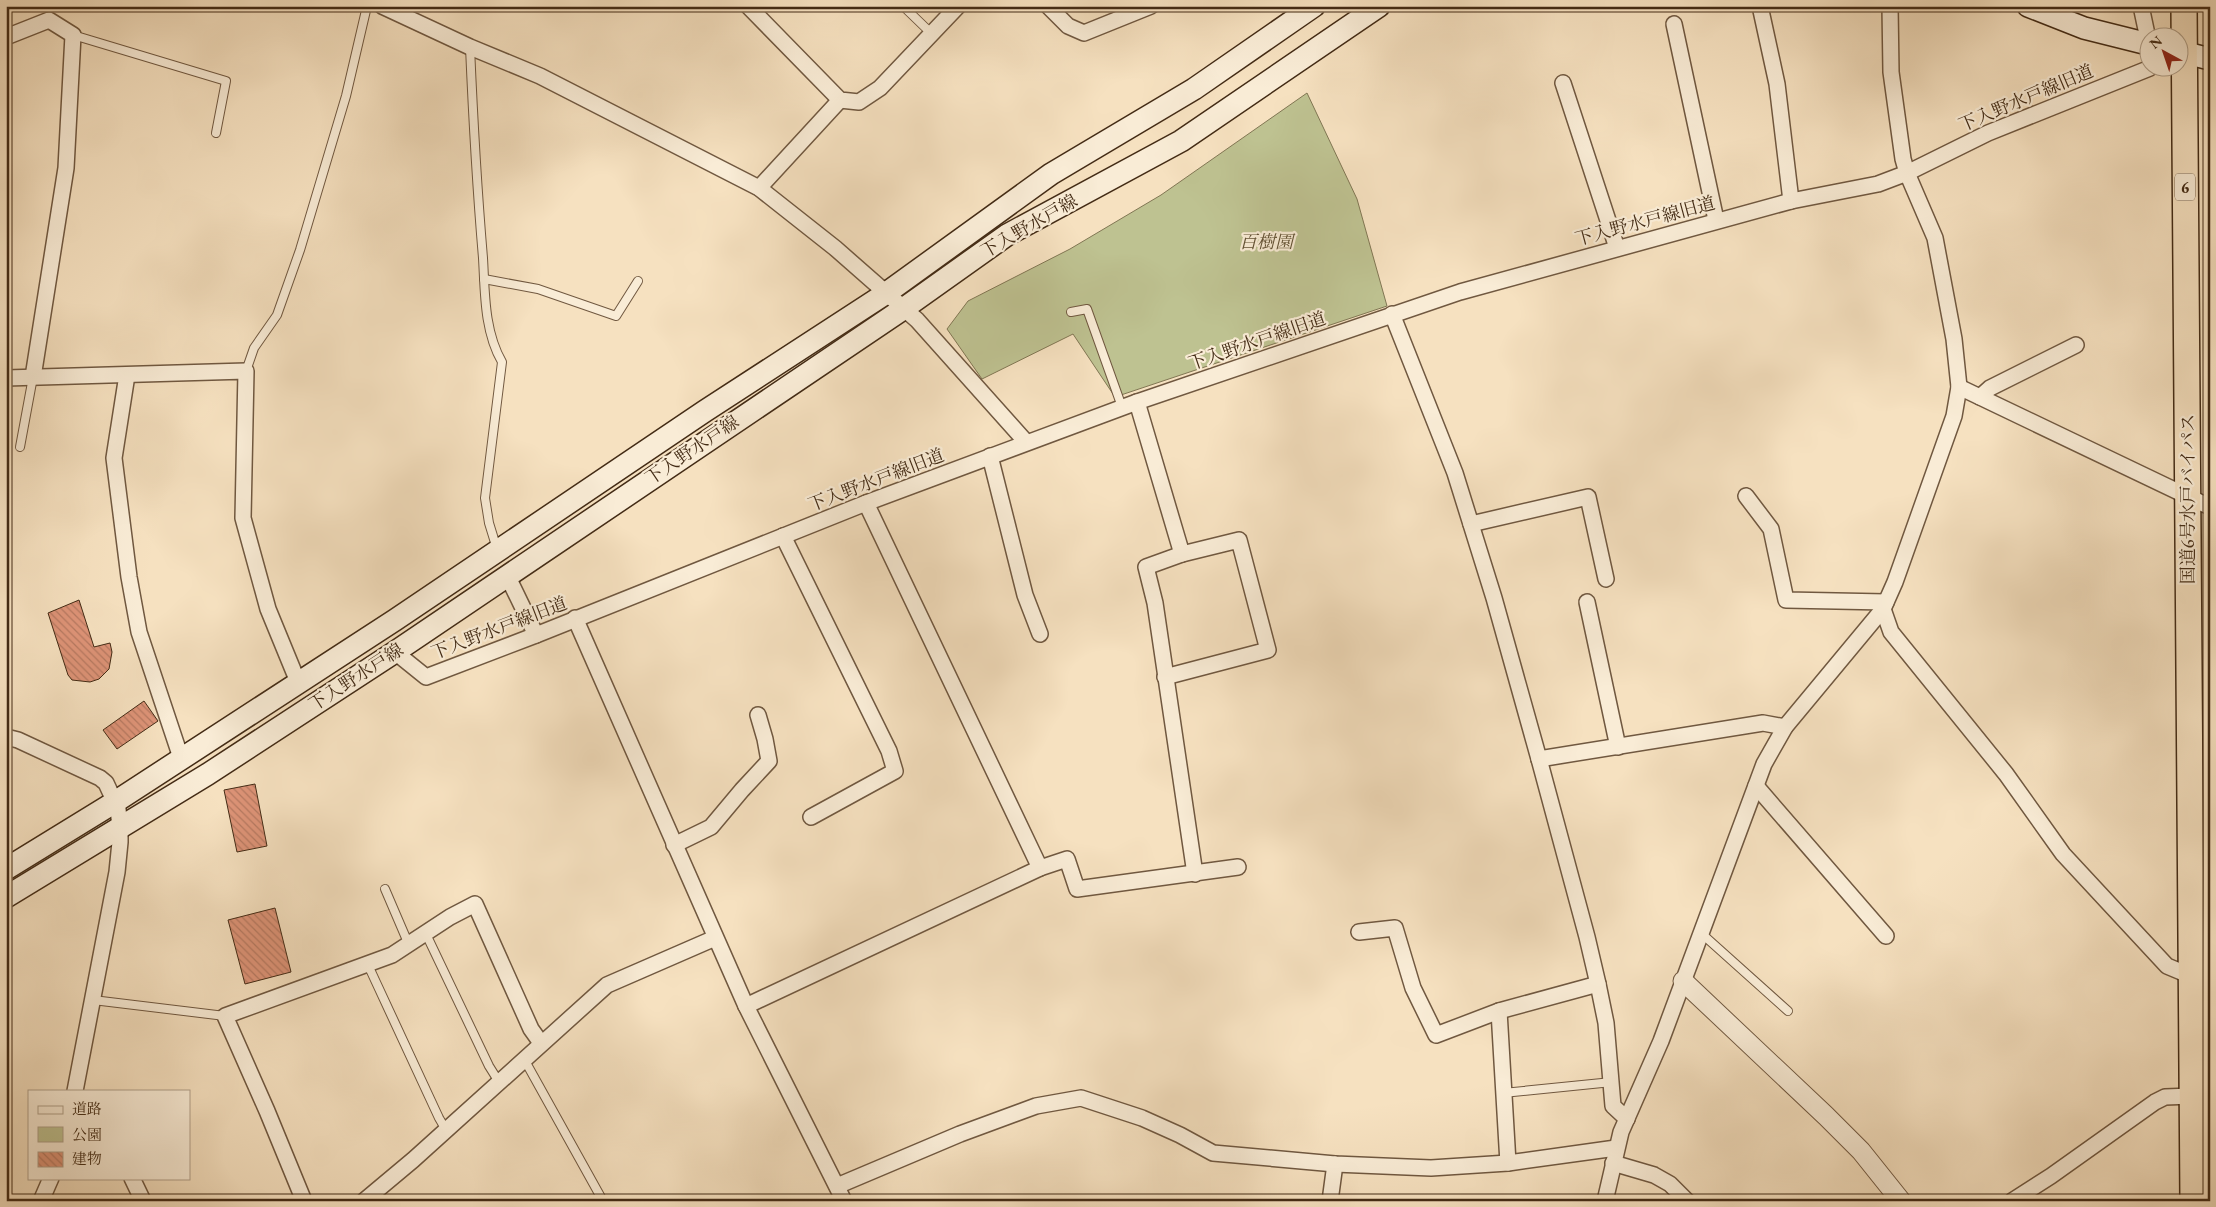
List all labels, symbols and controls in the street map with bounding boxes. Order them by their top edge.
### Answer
north arrow [2138,28,2188,78]
text: N [2146,31,2166,53]
street label: 下入野水戸線旧道 [1955,59,2097,136]
road number: 6 [2175,173,2195,200]
street label: 下入野水戸線 [976,189,1081,263]
street label: 下入野水戸線旧道 [1572,191,1717,250]
park label: 百樹園 [1239,230,1296,253]
street label: 下入野水戸線旧道 [1185,306,1329,375]
street label: 下入野水戸線 [641,410,743,489]
street label: 国道6号水戸バイパス [2176,414,2199,584]
street label: 下入野水戸線旧道 [804,443,947,516]
street label: 下入野水戸線旧道 [427,591,570,664]
street label: 下入野水戸線 [304,638,407,716]
legend [28,1090,190,1180]
text: 道路 [72,1099,102,1118]
text: 公園 [72,1125,102,1144]
text: 建物 [72,1149,102,1168]

